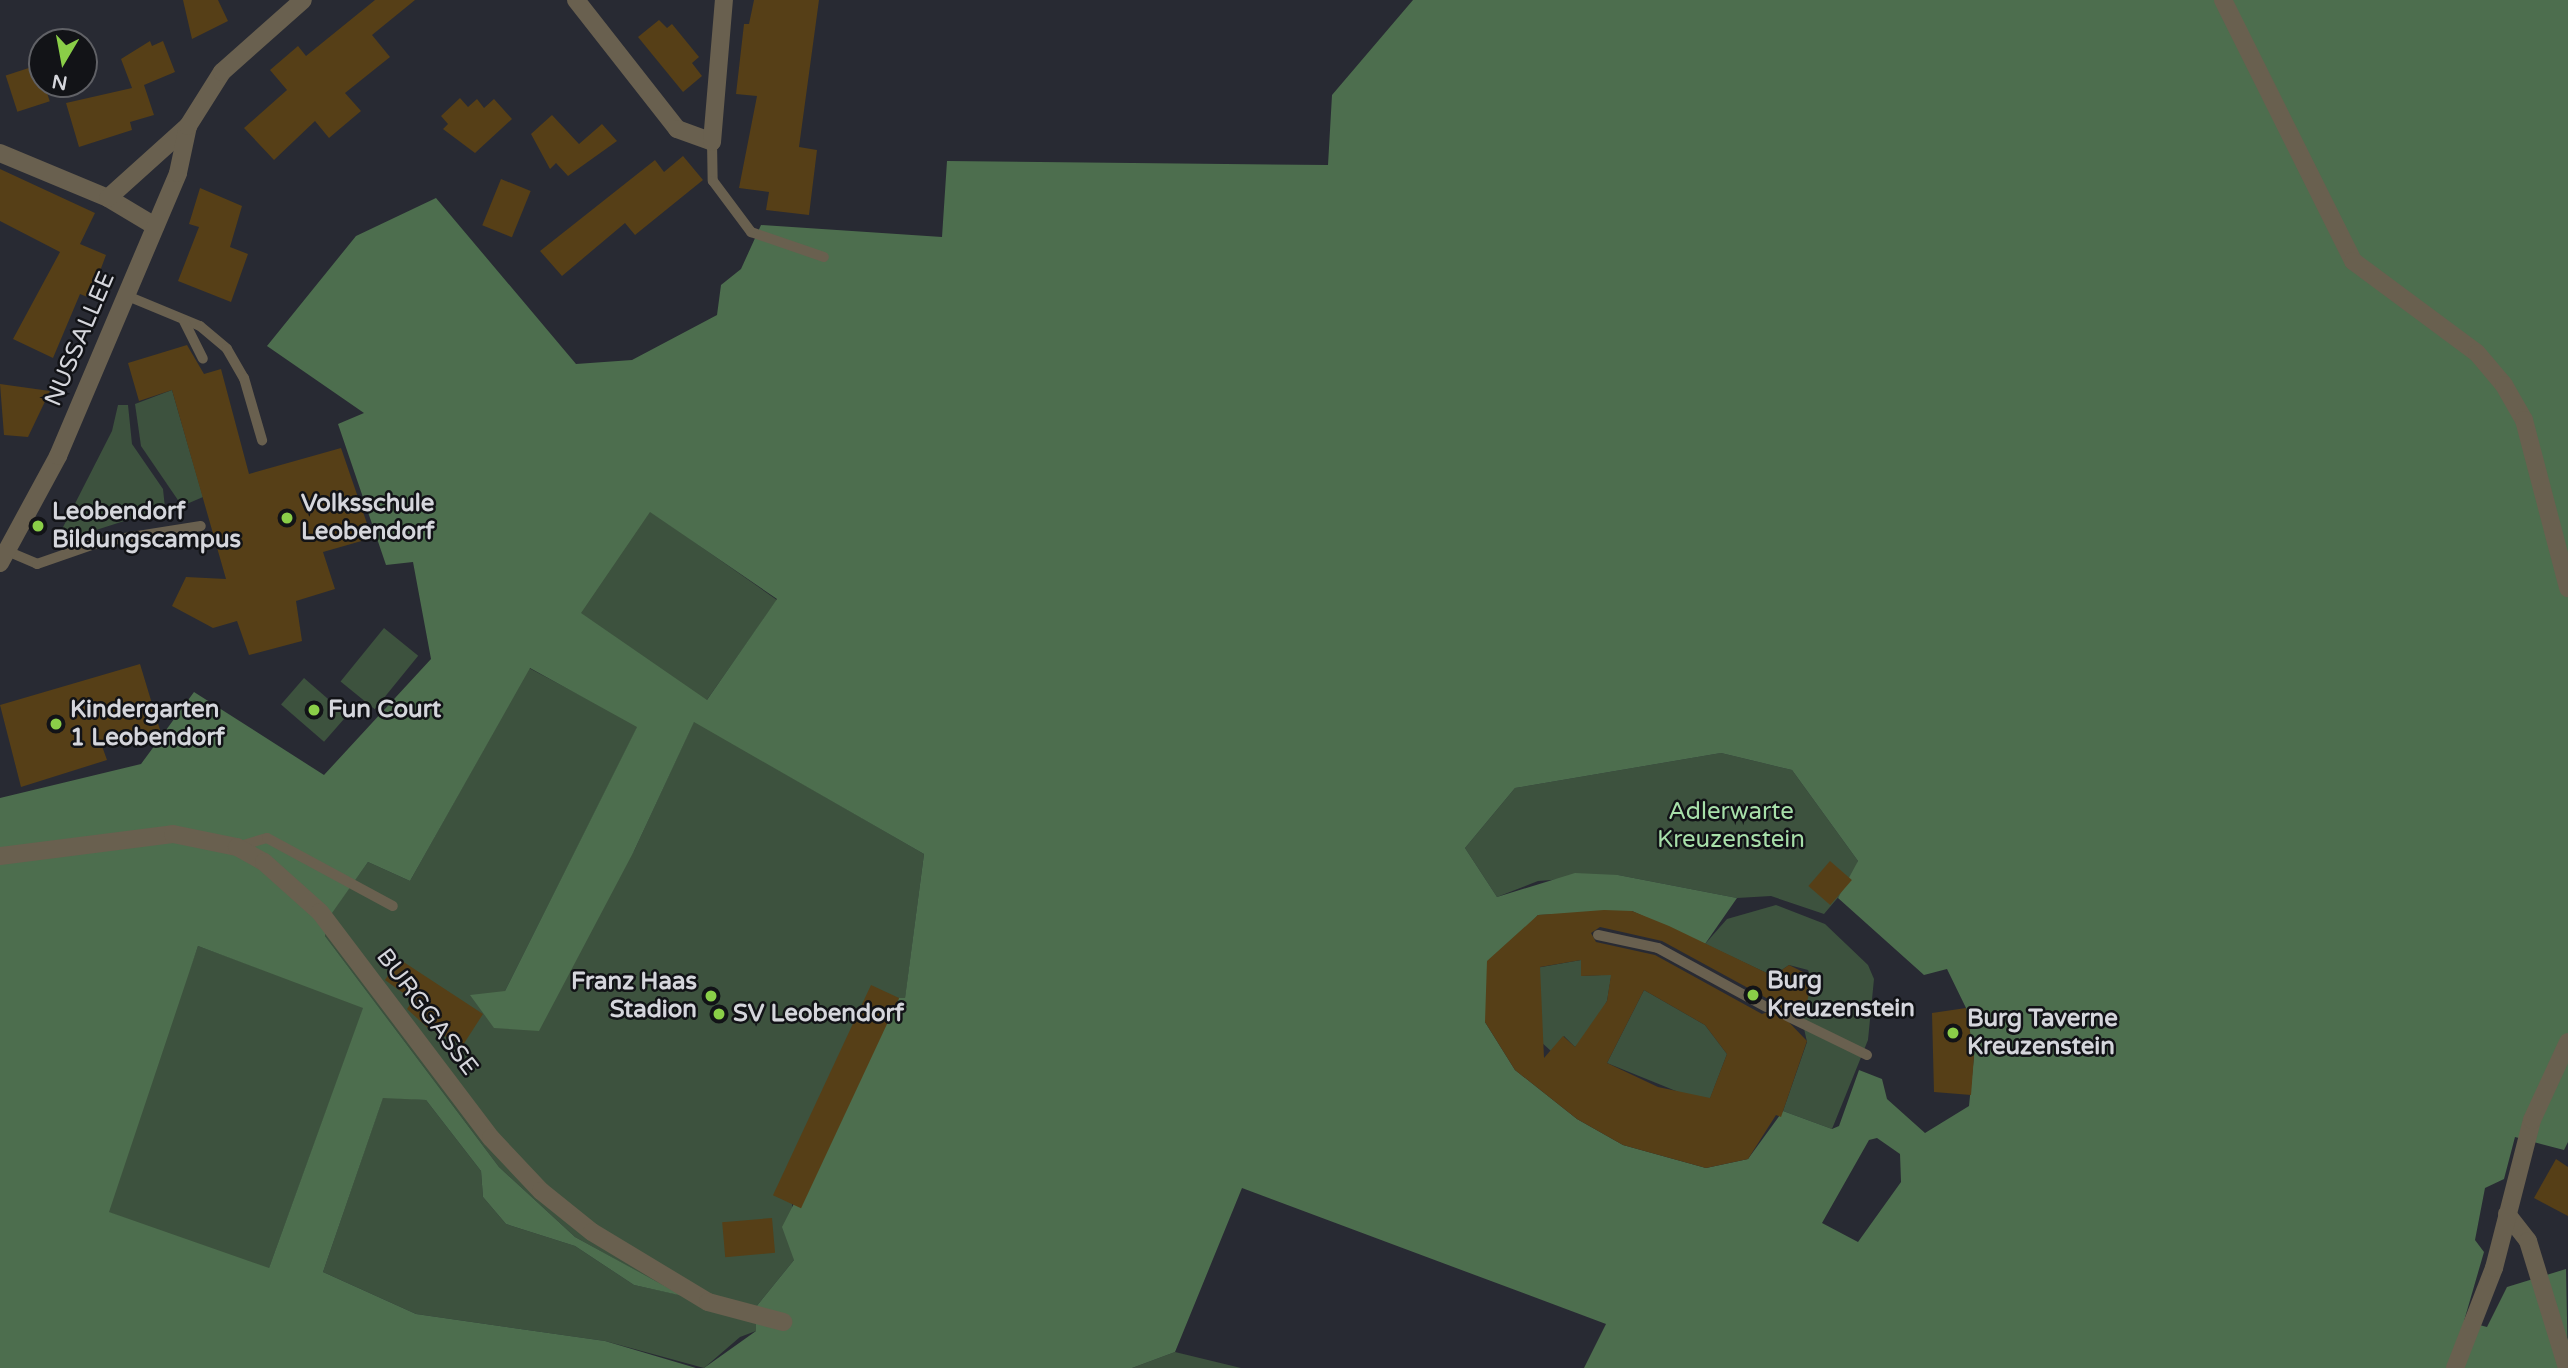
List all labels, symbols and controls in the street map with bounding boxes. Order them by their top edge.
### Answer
north arrow [28,28,98,98]
text: N [50,70,69,94]
street label: NUSSALLEE [39,267,121,411]
place label: Volksschule Leobendorf [301,490,434,546]
place label: Leobendorf Bildungscampus [52,498,241,554]
marker: Volksschule Leobendorf [279,510,295,526]
marker: Leobendorf Bildungscampus [30,518,46,534]
place label: Kindergarten 1 Leobendorf [70,696,225,752]
place label: Fun Court [328,696,441,724]
marker: Fun Court [306,702,322,718]
marker: Kindergarten 1 Leobendorf [48,716,64,732]
park label: Adlerwarte Kreuzenstein [1657,798,1805,854]
street label: BURGGASSE [370,943,484,1081]
place label: Burg Kreuzenstein [1767,967,1915,1023]
place label: Franz Haas Stadion [571,968,697,1024]
marker: Burg Kreuzenstein [1745,987,1761,1003]
marker: Franz Haas Stadion [703,988,719,1004]
place label: SV Leobendorf [733,1000,904,1028]
place label: Burg Taverne Kreuzenstein [1967,1005,2118,1061]
marker: SV Leobendorf [711,1006,727,1022]
marker: Burg Taverne Kreuzenstein [1945,1025,1961,1041]

